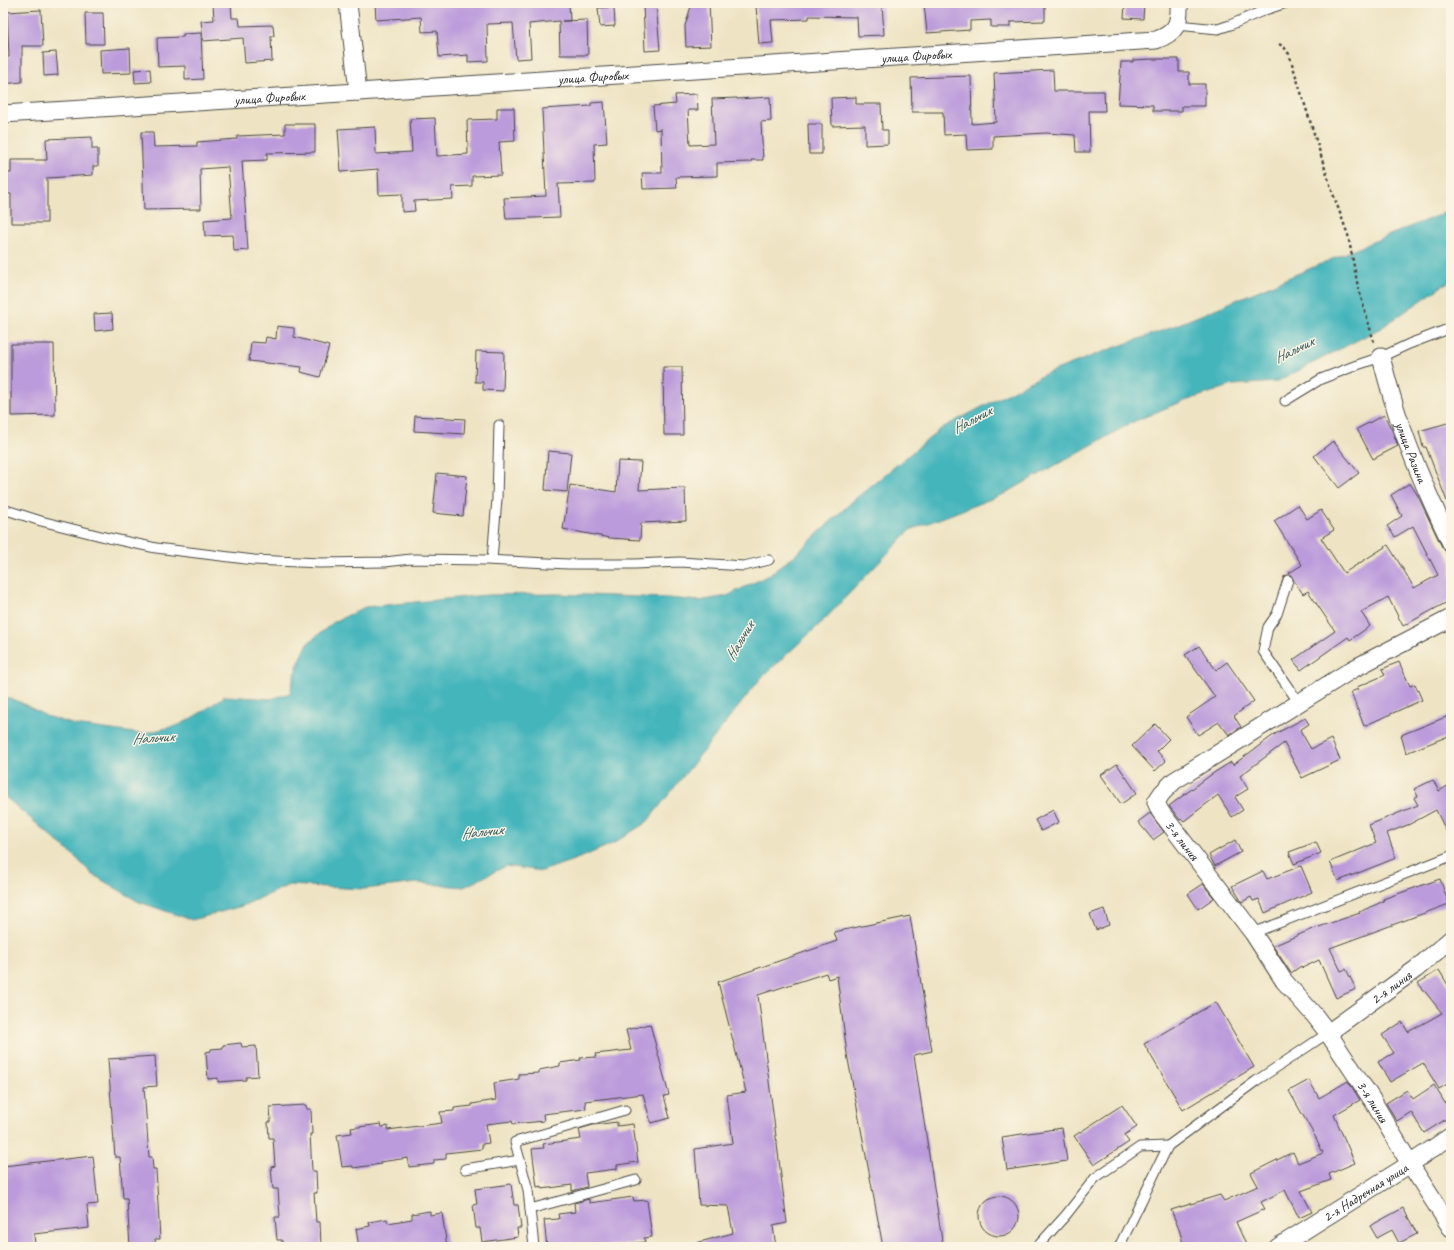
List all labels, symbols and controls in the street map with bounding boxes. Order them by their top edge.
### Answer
street label: улица Фировых [879,45,953,66]
street label: улица Фировых [556,66,630,88]
street label: улица Фировых [233,87,306,108]
water label: Нальчик [1271,331,1320,368]
water label: Нальчик [949,400,998,438]
street label: улица Разина [1392,418,1431,486]
water label: Нальчик [721,615,761,664]
water label: Нальчик [131,727,178,749]
street label: 3-я линия [1161,817,1204,864]
water label: Нальчик [460,820,507,844]
street label: 2-я линия [1367,966,1416,1008]
street label: 3-я линия [1353,1077,1393,1126]
street label: 2-я Надречная улица [1319,1158,1412,1225]

